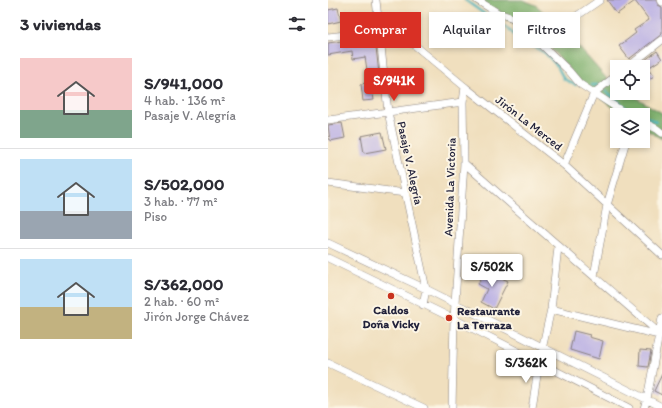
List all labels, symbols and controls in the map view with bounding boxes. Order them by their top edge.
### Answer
chip: Comprar [340,12,421,48]
chip: Alquilar [429,12,505,48]
chip: Filtros [513,12,580,48]
icon: filters [286,13,308,35]
text: 3 viviendas [20,14,101,34]
map controls [610,60,650,148]
button: locate [610,60,650,100]
pin: S/941K [361,68,427,102]
text: S/941,000 [144,73,223,93]
text: S/941K [373,73,415,88]
icon: home [52,74,100,122]
street label: Jirón La Merced [493,92,566,154]
text: 4 hab. · 136 m² [144,93,225,108]
text: Pasaje V. Alegría [144,108,236,123]
button: layers [610,108,650,148]
street label: Pasaje V. Alegría [394,120,426,206]
street label: Avenida La Victoria [441,137,459,237]
text: S/502,000 [144,174,225,194]
icon: home [52,175,100,223]
text: 3 hab. · 77 m² [144,194,218,209]
text: Piso [144,209,167,224]
pin: S/502K [459,254,525,288]
text: S/502K [471,259,513,274]
text: S/362,000 [144,274,223,294]
icon: home [52,275,100,323]
marker: Caldos Doña Vicky [386,291,396,301]
text: 2 hab. · 60 m² [144,294,219,309]
place label: Caldos Doña Vicky [362,303,420,332]
place label: Restaurante La Terraza [457,304,521,332]
text: Jirón Jorge Chávez [144,309,249,324]
marker: Restaurante La Terraza [444,313,454,323]
pin: S/362K [493,350,559,384]
text: S/362K [505,355,547,370]

